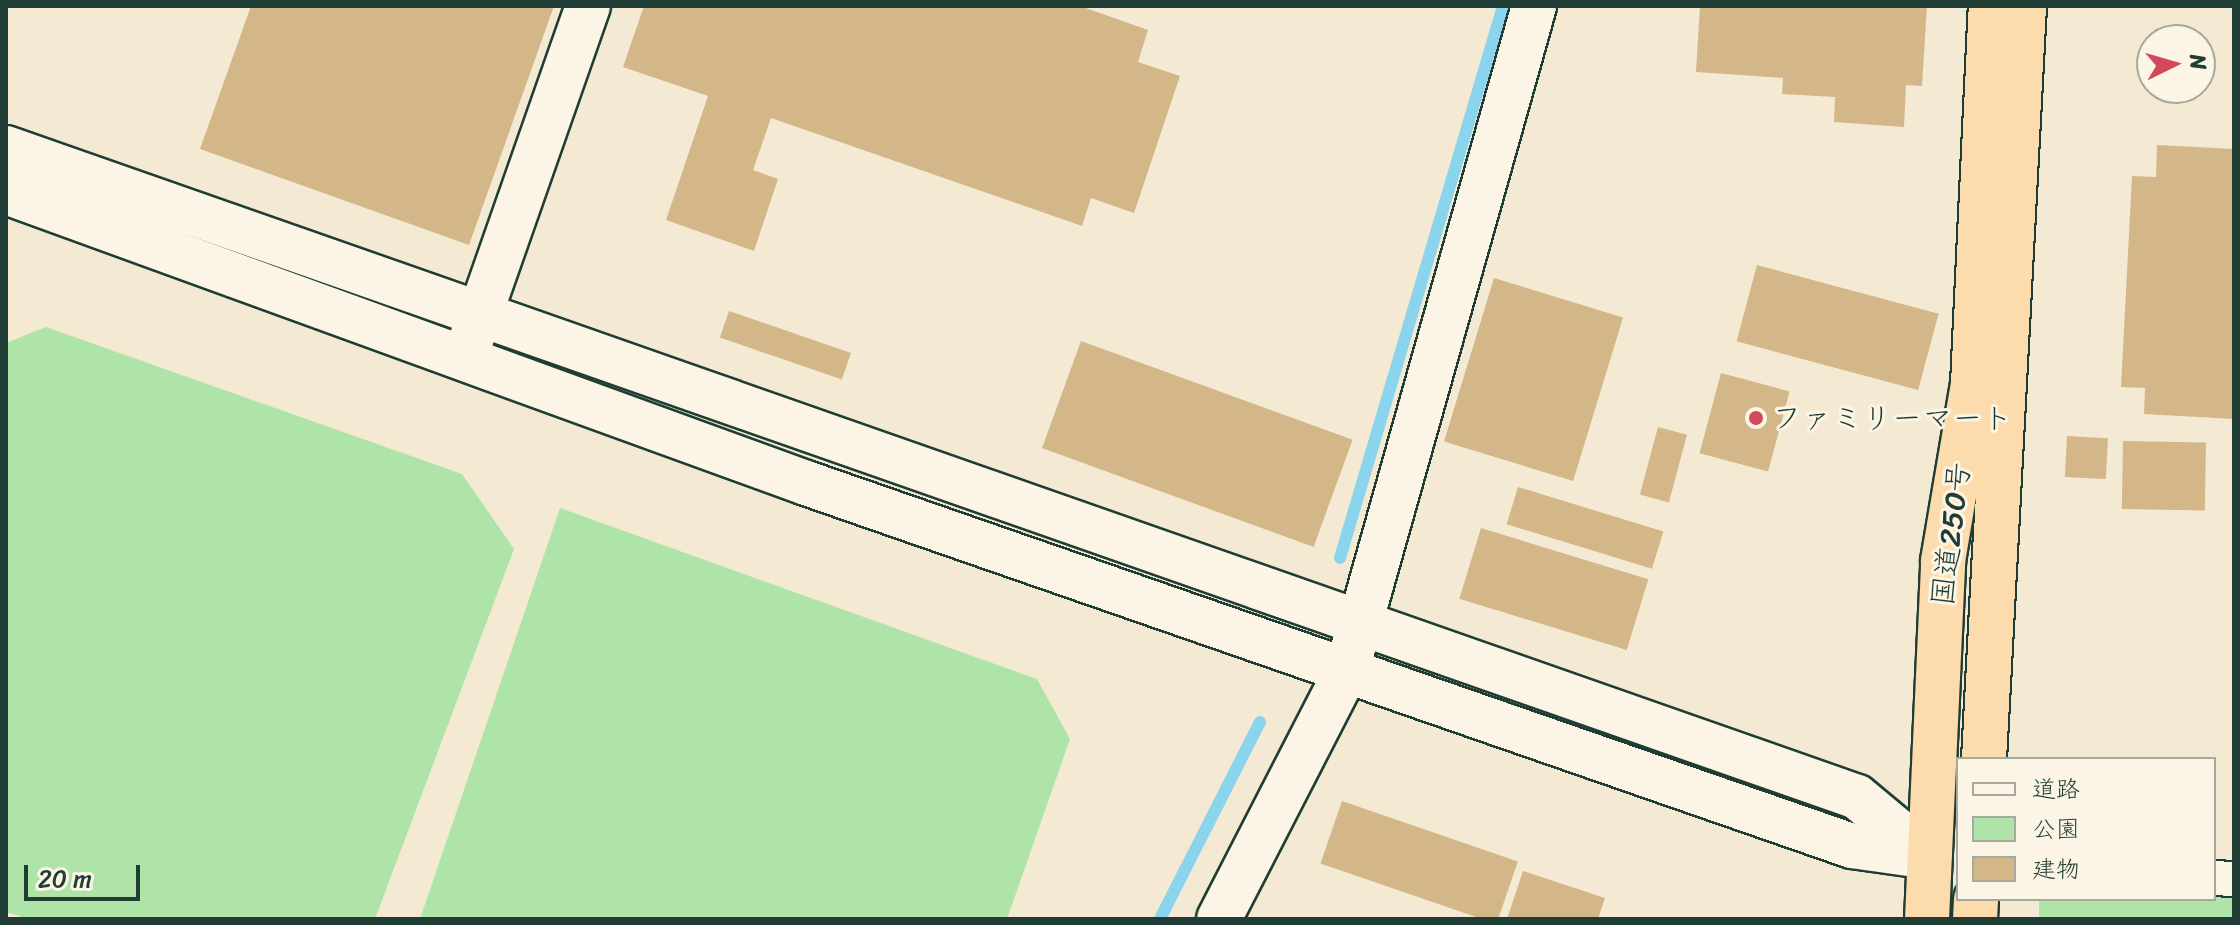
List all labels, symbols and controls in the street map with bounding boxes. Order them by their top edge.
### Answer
north arrow [2136,24,2216,104]
text: N [2178,53,2219,71]
place label: ファミリーマート [1772,400,2012,436]
marker: ファミリーマート [1747,409,1765,427]
street label: 国道250号 [1924,460,1978,608]
legend [1956,757,2216,901]
text: 道路 [2032,768,2080,810]
text: 公園 [2032,808,2080,850]
text: 建物 [2032,848,2080,890]
scale bar [28,849,144,899]
text: 20 m [38,858,92,900]

